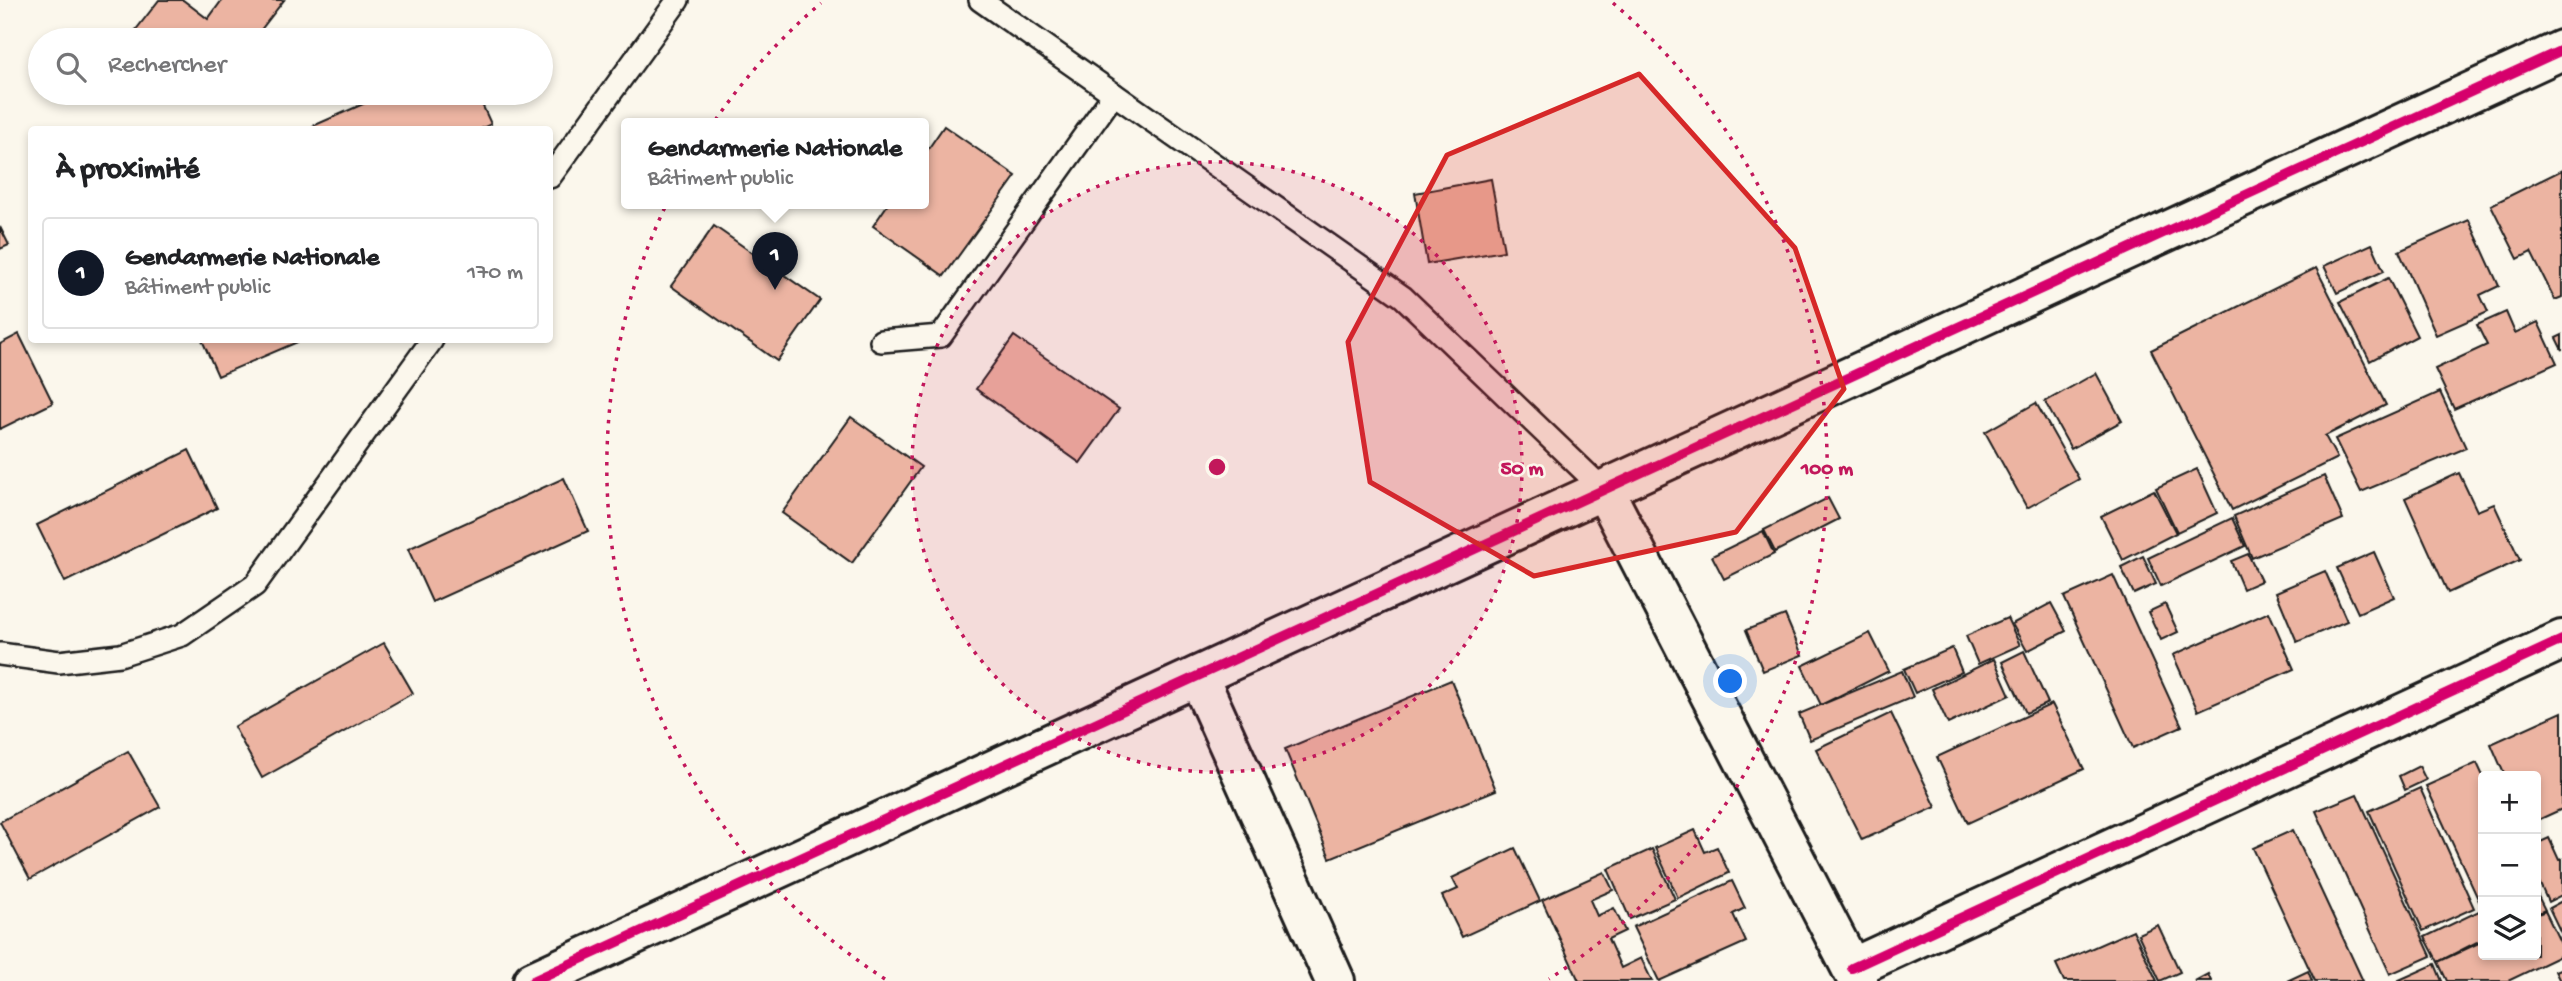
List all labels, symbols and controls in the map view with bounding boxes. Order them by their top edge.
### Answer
search box [28,28,553,105]
icon: search [52,48,90,86]
text: Rechercher [108,51,226,82]
popup [621,118,929,209]
text: Gendarmerie Nationale [648,135,902,166]
text: À proximité [56,154,200,189]
text: Bâtiment public [648,166,793,193]
pin: 1 [752,232,798,290]
text: Gendarmerie Nationale [125,244,379,275]
text: 1 [76,260,86,287]
text: 170 m [467,260,523,287]
text: Bâtiment public [125,275,270,302]
centre of rings [1205,455,1229,479]
text: 50 m [1501,458,1544,483]
text: 100 m [1800,458,1853,483]
your location [1713,664,1747,698]
map controls [2478,771,2541,960]
button: + [2478,771,2541,834]
button: − [2478,834,2541,897]
button: layers [2478,897,2541,960]

